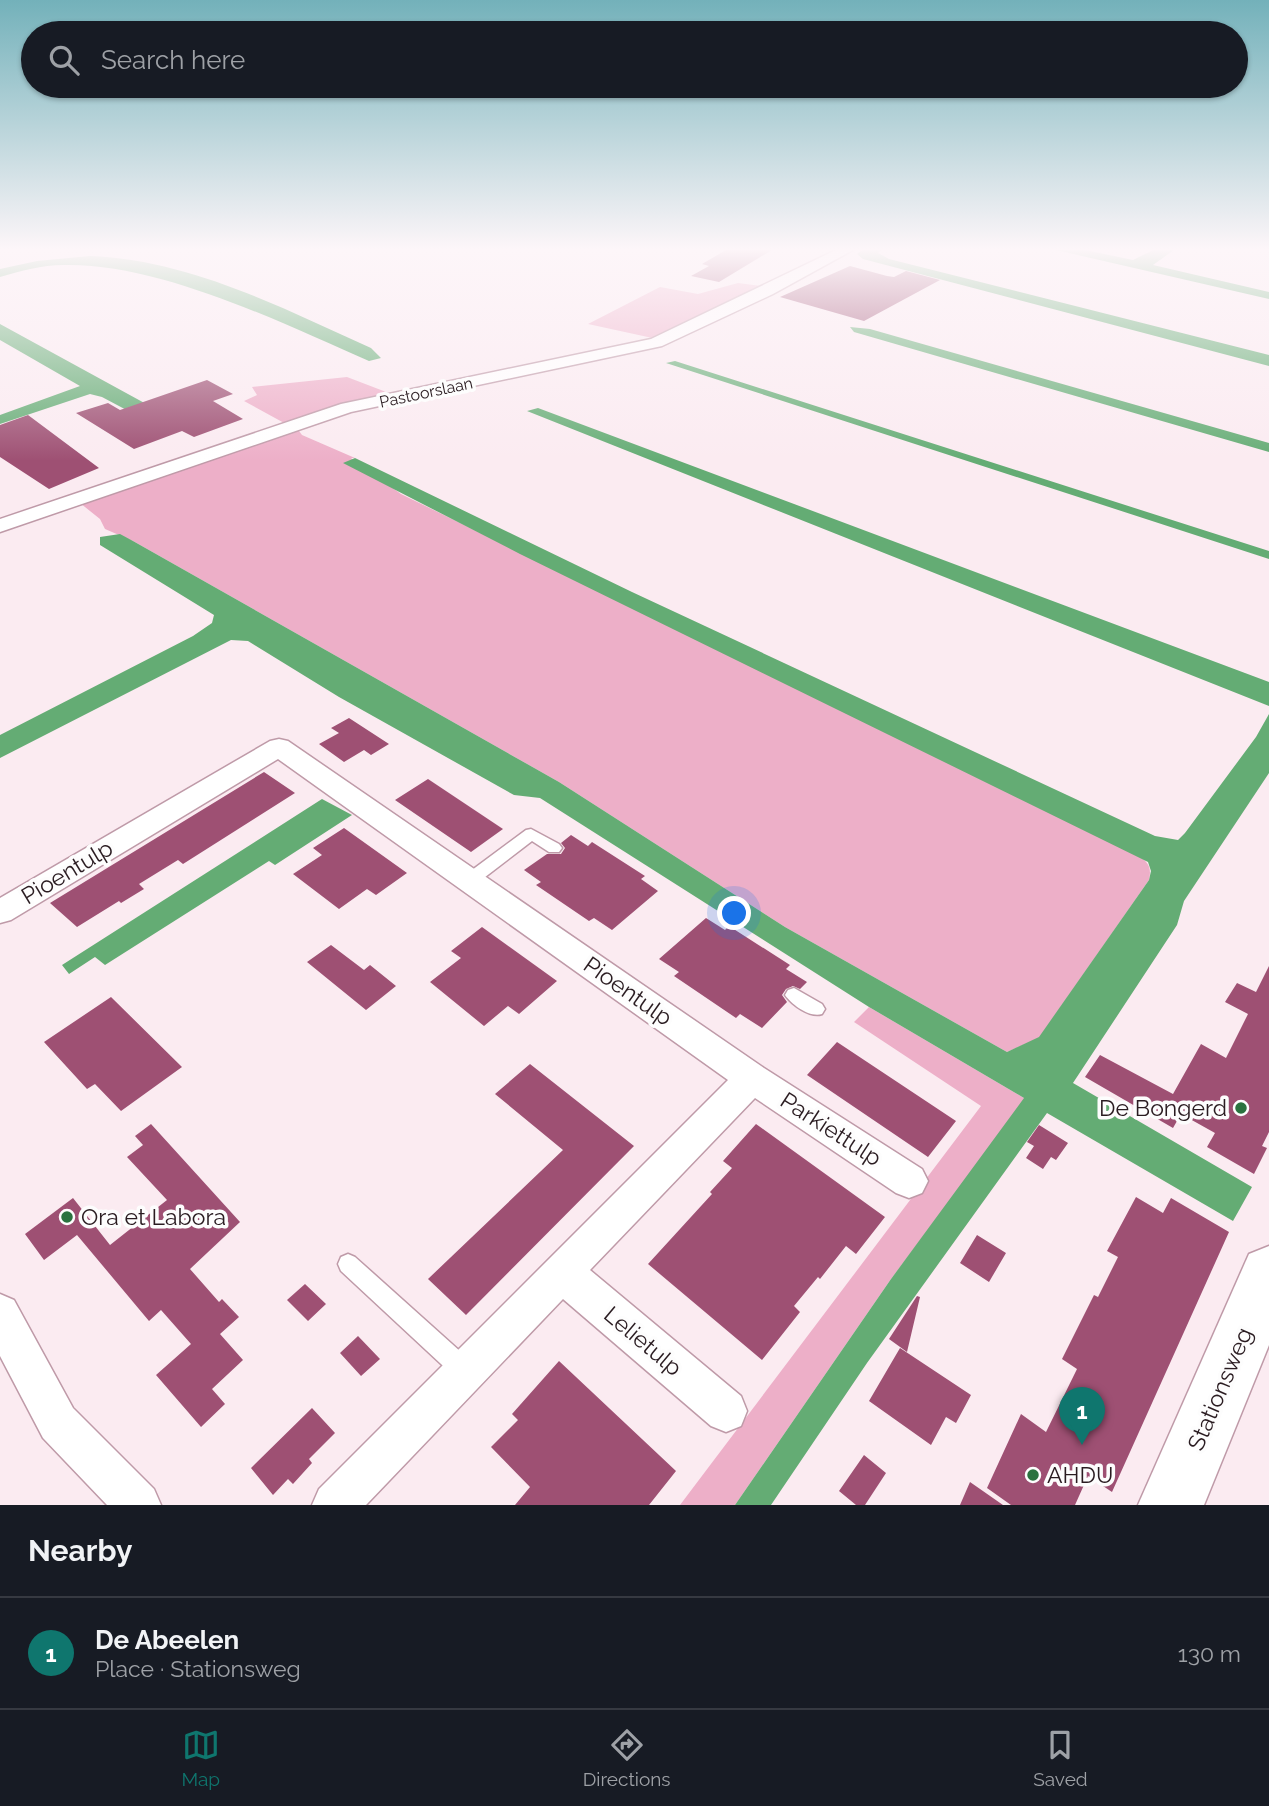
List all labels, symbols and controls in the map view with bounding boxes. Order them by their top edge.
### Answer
search box [21,21,1248,98]
icon: search [45,41,83,79]
text: Search here [101,45,245,75]
street label: Pastoorslaan [378,373,475,412]
street label: Pioentulp [16,834,117,909]
your location [717,896,751,930]
street label: Pioentulp [579,950,678,1031]
street label: Parkiettulp [776,1086,887,1171]
place label: De Bongerd [1099,1094,1227,1121]
marker: De Bongerd [1233,1100,1249,1116]
place label: Ora et Labora [81,1203,226,1230]
marker: Ora et Labora [59,1209,75,1225]
street label: Lelietulp [599,1300,688,1381]
street label: Stationsweg [1182,1323,1257,1454]
pin: 1 [1059,1387,1105,1445]
place label: AHDU [1047,1461,1113,1488]
marker: AHDU [1025,1467,1041,1483]
text: Nearby [28,1533,132,1568]
text: De Abeelen [95,1625,239,1655]
text: 1 [45,1640,57,1667]
text: 130 m [1178,1640,1241,1667]
text: Place · Stationsweg [95,1655,301,1682]
tab: Map [181,1726,220,1790]
tab: Directions [583,1726,671,1790]
tab: Saved [1033,1726,1088,1790]

